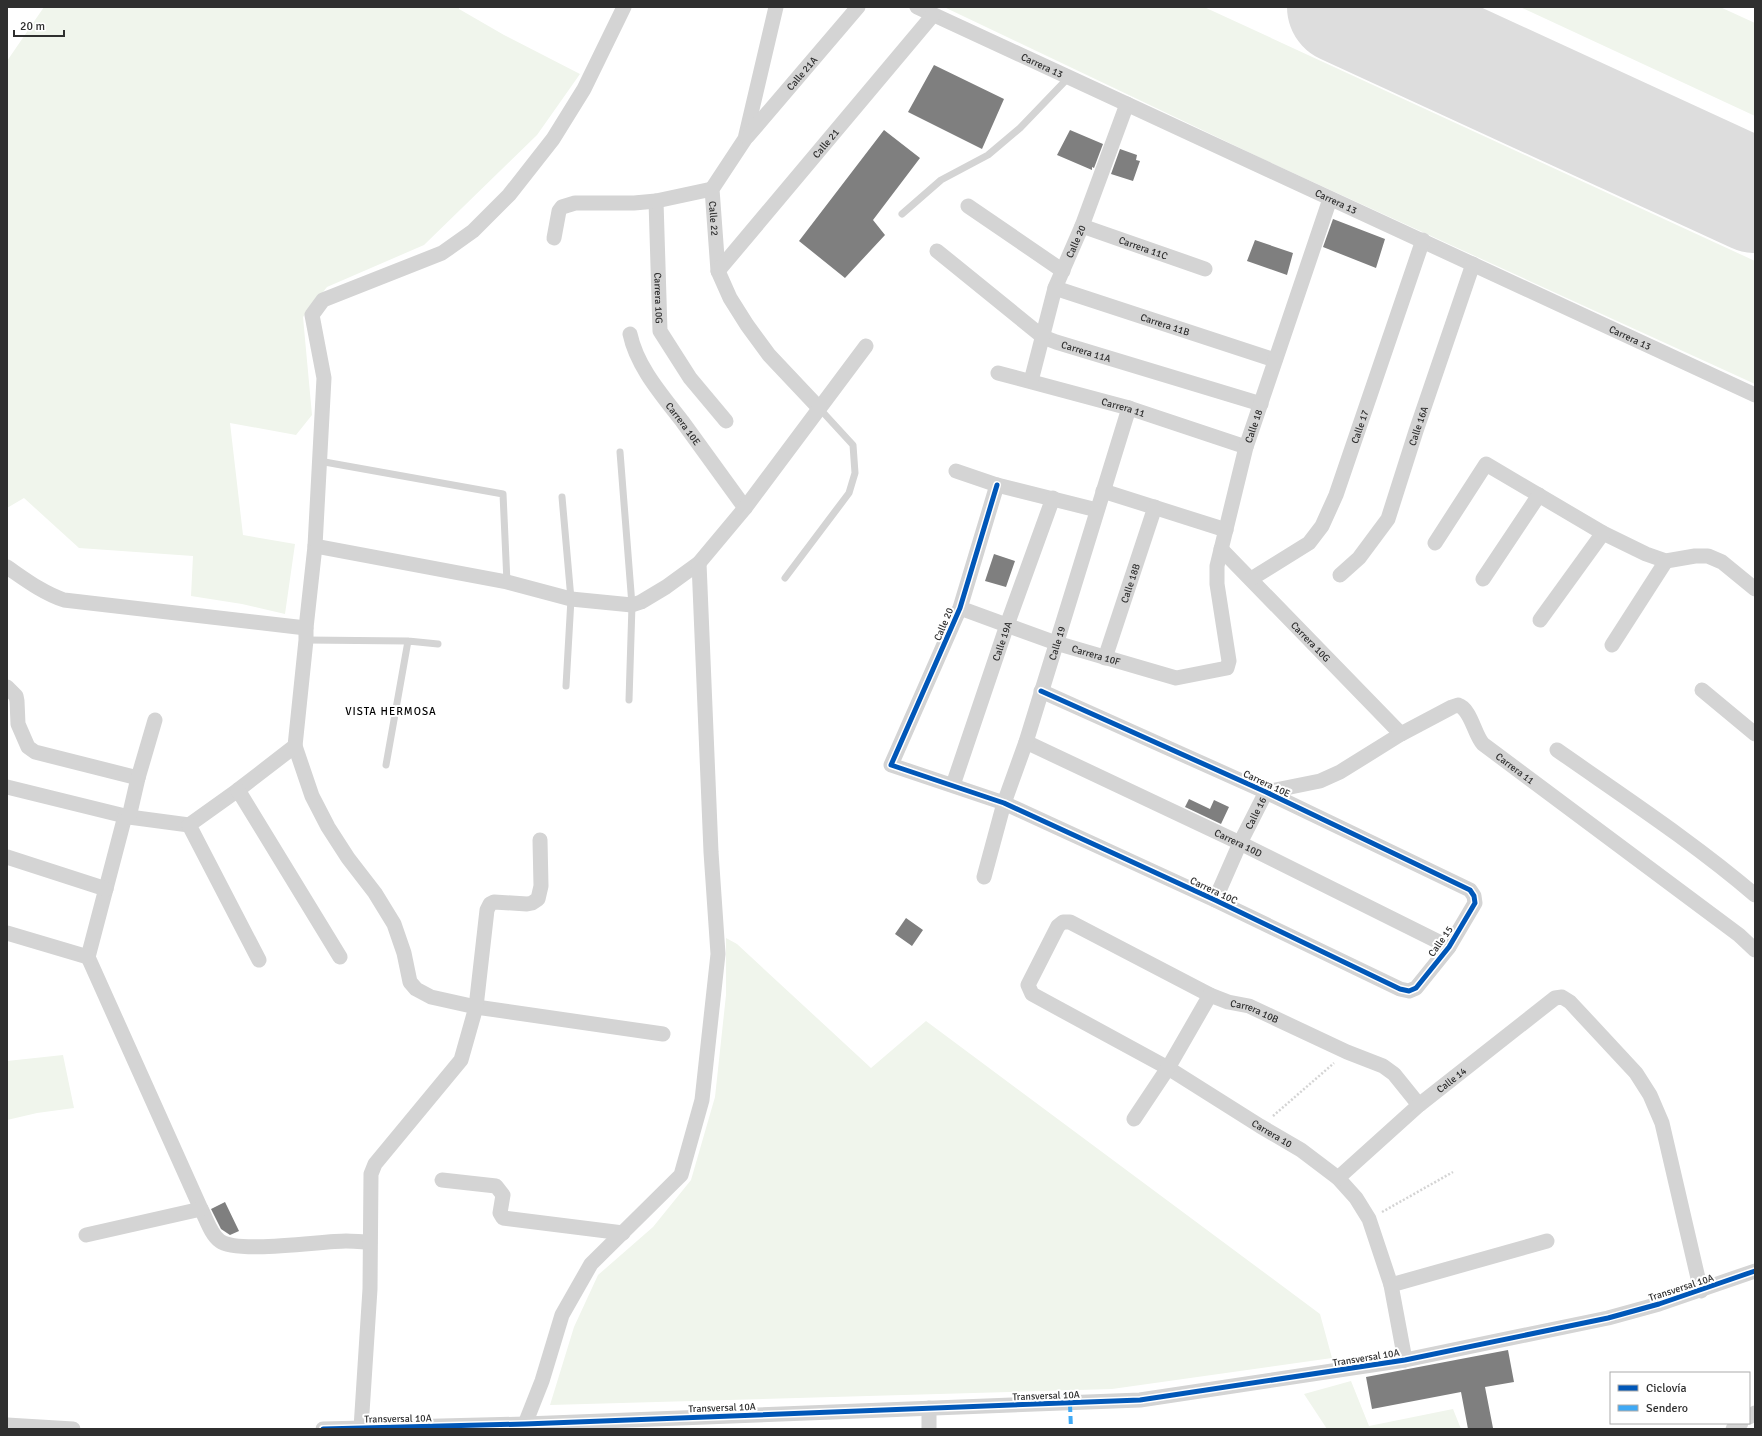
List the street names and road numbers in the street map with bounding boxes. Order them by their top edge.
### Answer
street label: Carrera 13 [1019,51,1065,81]
street label: Calle 21A [784,54,820,93]
street label: Calle 21 [810,127,842,161]
street label: Carrera 13 [1313,187,1359,217]
street label: Calle 22 [706,201,720,236]
street label: Calle 20 [1064,223,1089,260]
street label: Carrera 11C [1117,234,1169,262]
street label: Carrera 10G [651,272,665,324]
street label: Carrera 11B [1139,311,1191,339]
street label: Carrera 13 [1607,323,1653,353]
street label: Carrera 11A [1060,339,1112,365]
street label: Carrera 11 [1100,396,1147,420]
street label: Carrera 10E [663,400,703,448]
street label: Calle 16A [1407,405,1431,447]
street label: Calle 18 [1243,408,1265,445]
street label: Calle 17 [1349,408,1372,445]
street label: Calle 18B [1119,562,1143,605]
street label: Calle 20 [932,606,956,643]
street label: Calle 19A [990,620,1015,663]
street label: Carrera 10G [1288,620,1332,665]
street label: Calle 19 [1047,625,1068,662]
street label: Carrera 10F [1070,643,1122,668]
street label: Carrera 11 [1493,751,1536,787]
street label: Carrera 10E [1241,768,1292,800]
street label: Calle 16 [1243,795,1269,832]
street label: Carrera 10D [1212,827,1264,860]
street label: Carrera 10C [1188,875,1239,907]
street label: Calle 15 [1426,924,1456,959]
street label: Carrera 10B [1229,998,1280,1026]
street label: Calle 14 [1434,1065,1470,1096]
street label: Carrera 10 [1249,1117,1294,1151]
street label: Transversal 10A [1647,1272,1715,1304]
street label: Transversal 10A [1332,1347,1400,1369]
street label: Transversal 10A [1012,1389,1080,1403]
street label: Transversal 10A [688,1401,756,1415]
street label: Transversal 10A [364,1412,432,1426]

